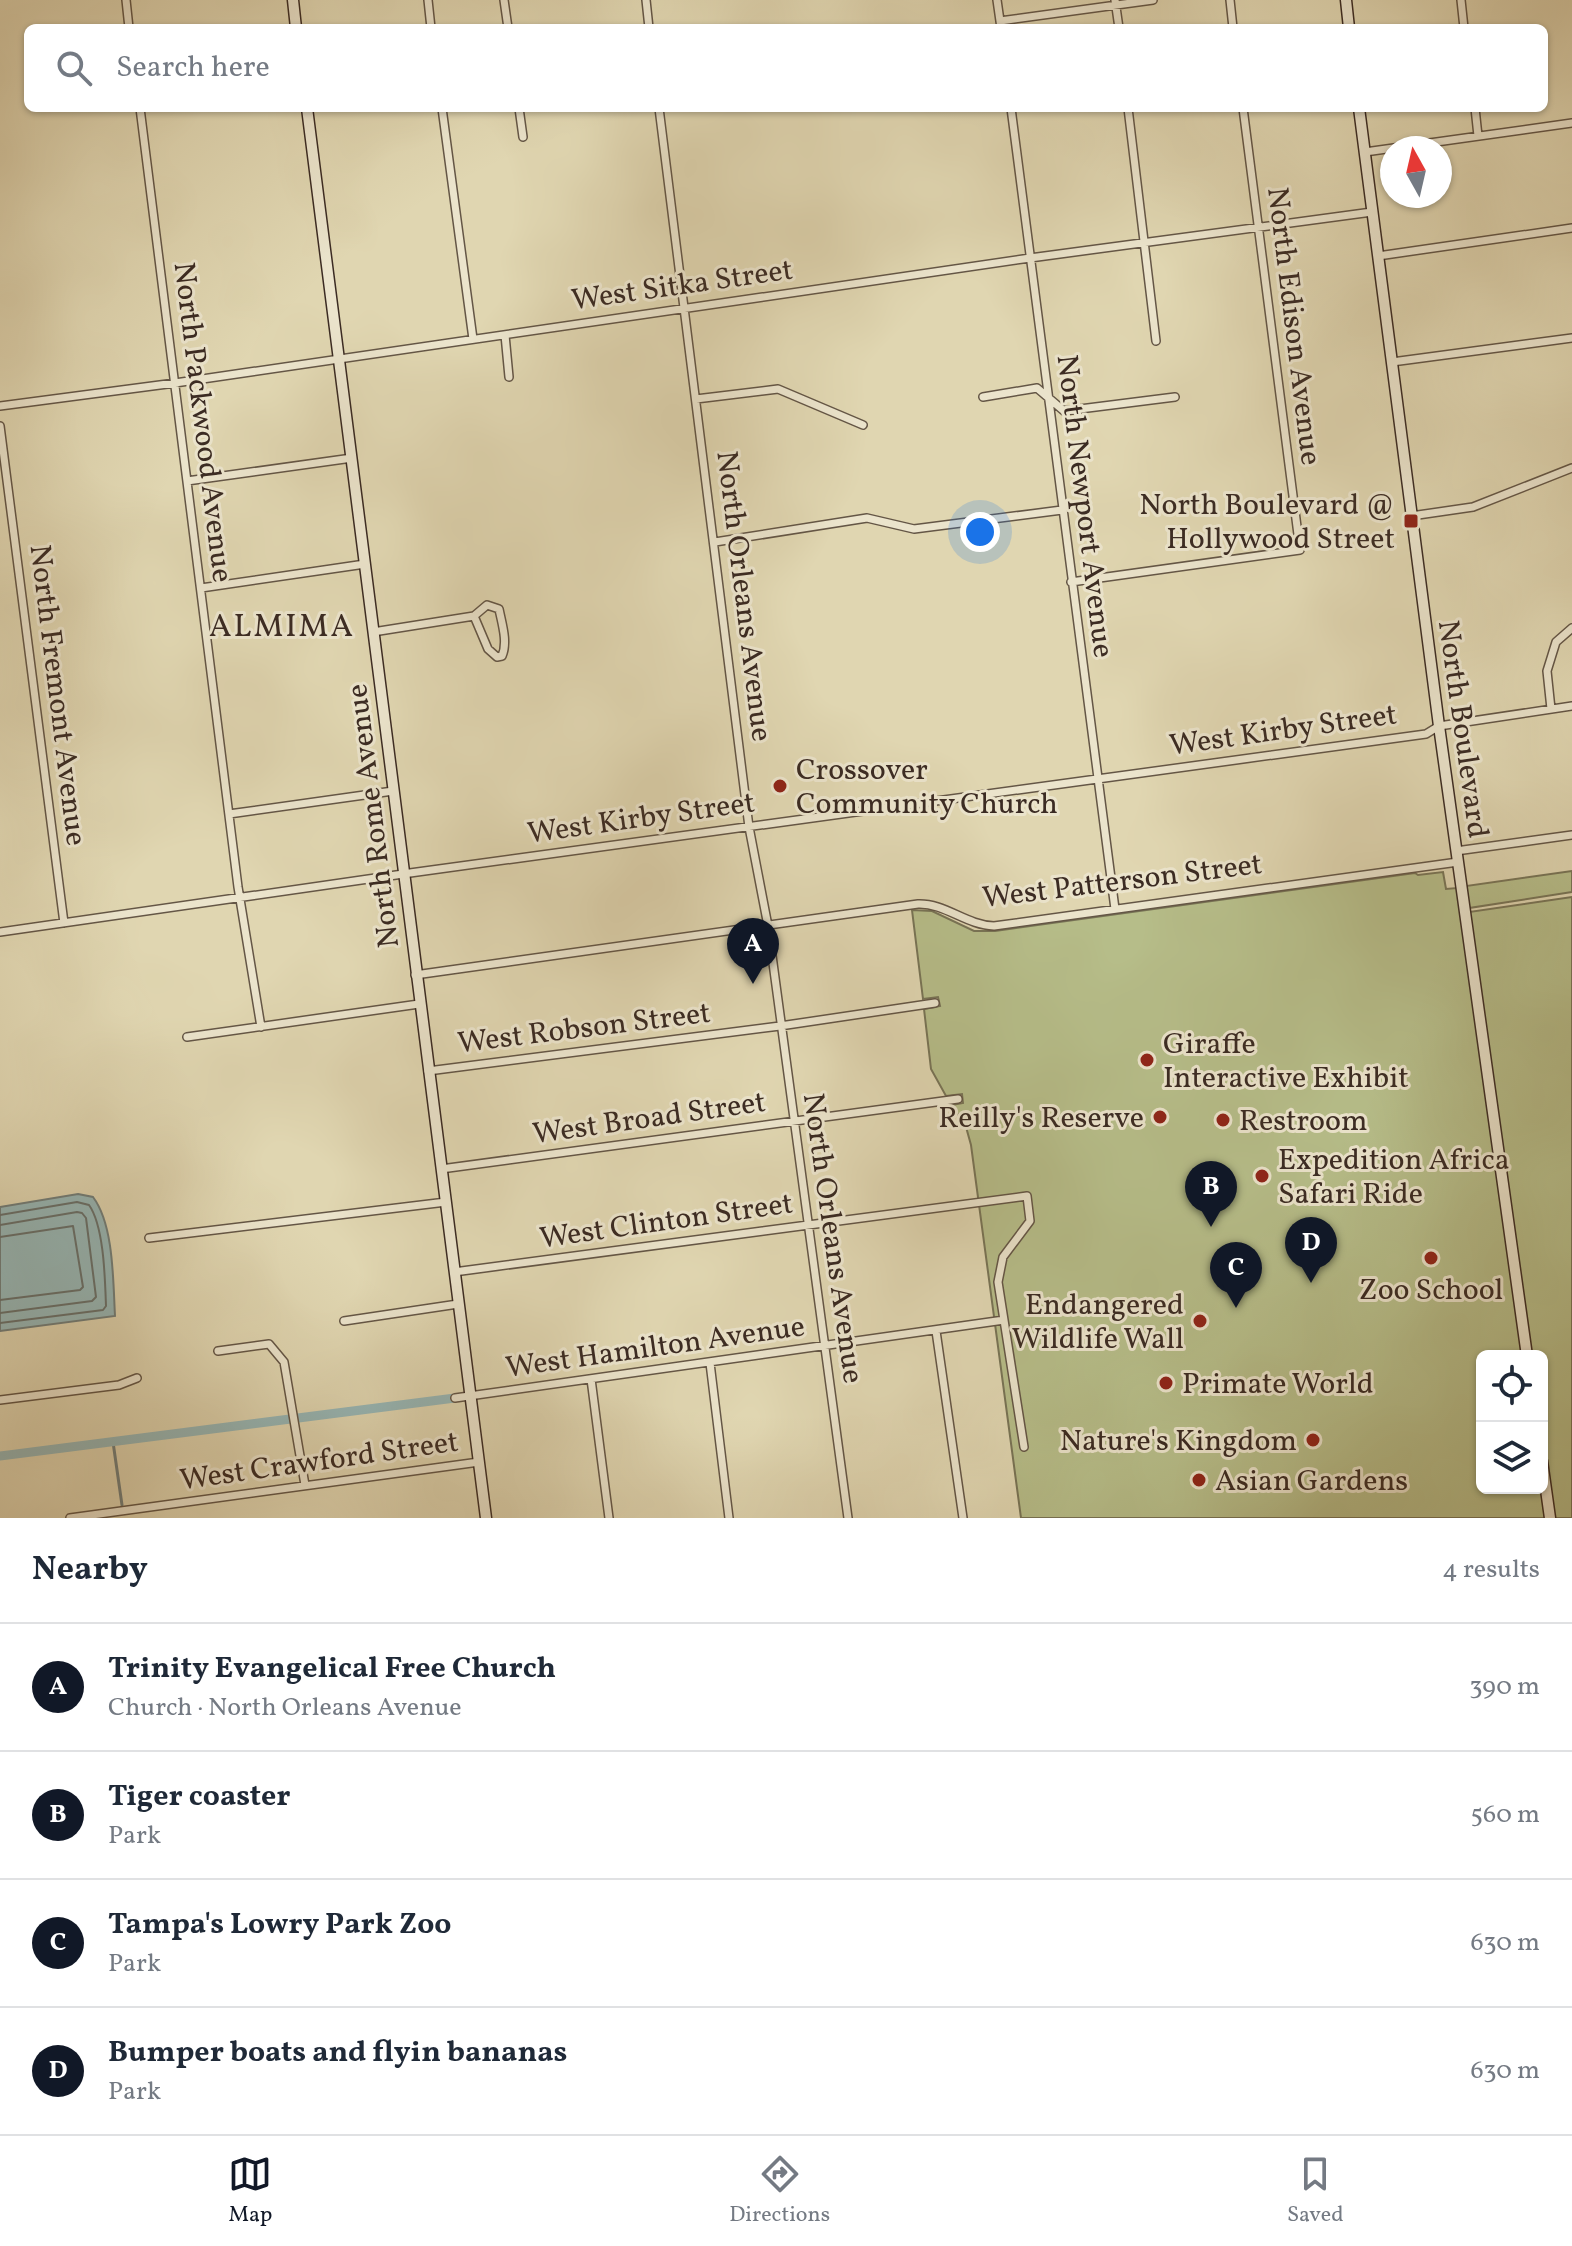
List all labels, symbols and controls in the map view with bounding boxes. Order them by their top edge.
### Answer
search box [24,24,1548,112]
icon: search [52,46,96,90]
text: Search here [116,47,270,89]
north arrow [1380,136,1452,208]
street label: North Edison Avenue [1255,185,1331,468]
street label: West Sitka Street [569,250,796,322]
street label: North Packwood Avenue [162,260,243,585]
street label: North Newport Avenue [1045,352,1123,660]
street label: North Orleans Avenue [704,448,782,744]
place label: North Boulevard @ Hollywood Street [1139,485,1395,561]
your location [960,512,1000,552]
marker: North Boulevard @ Hollywood Street [1402,512,1420,530]
street label: North Fremont Avenue [18,542,96,848]
district label: ALMIMA [209,606,355,650]
street label: North Boulevard [1426,617,1498,841]
street label: North Rome Avenue [337,681,411,950]
street label: West Kirby Street [1167,694,1400,768]
place label: Crossover Community Church [796,750,1058,826]
marker: Crossover Community Church [771,777,789,795]
street label: West Kirby Street [525,782,758,856]
street label: West Patterson Street [980,844,1265,920]
pin: A [727,918,779,984]
street label: West Robson Street [455,993,713,1065]
place label: Giraffe Interactive Exhibit [1163,1024,1409,1100]
marker: Giraffe Interactive Exhibit [1138,1051,1156,1069]
street label: West Broad Street [530,1082,769,1156]
street label: North Orleans Avenue [791,1090,873,1386]
place label: Reilly's Reserve [938,1098,1144,1140]
place label: Restroom [1239,1101,1368,1143]
marker: Reilly's Reserve [1151,1108,1169,1126]
marker: Restroom [1214,1111,1232,1129]
place label: Expedition Africa Safari Ride [1278,1140,1510,1216]
pin: B [1185,1161,1237,1227]
marker: Expedition Africa Safari Ride [1253,1167,1271,1185]
street label: West Clinton Street [537,1183,796,1261]
pin: D [1285,1217,1337,1283]
pin: C [1210,1242,1262,1308]
marker: Zoo School [1422,1249,1440,1267]
place label: Zoo School [1359,1270,1503,1312]
place label: Endangered Wildlife Wall [1011,1285,1184,1361]
street label: West Hamilton Avenue [503,1306,808,1390]
marker: Endangered Wildlife Wall [1191,1312,1209,1330]
map controls [1476,1350,1548,1494]
button: locate [1476,1350,1548,1422]
place label: Primate World [1182,1364,1374,1406]
marker: Primate World [1157,1374,1175,1392]
place label: Nature's Kingdom [1060,1421,1297,1463]
street label: West Crawford Street [177,1422,461,1502]
button: layers [1476,1422,1548,1494]
marker: Nature's Kingdom [1304,1431,1322,1449]
place label: Asian Gardens [1215,1461,1408,1503]
marker: Asian Gardens [1190,1471,1208,1489]
text: Nearby [32,1547,148,1594]
text: 4 results [1442,1552,1540,1588]
text: Trinity Evangelical Free Church [108,1648,556,1690]
text: A [49,1669,67,1705]
text: 390 m [1469,1669,1540,1705]
text: Church · North Orleans Avenue [108,1690,462,1726]
text: Tiger coaster [108,1776,291,1818]
text: B [49,1797,67,1833]
text: 560 m [1471,1797,1540,1833]
text: Park [108,1818,161,1854]
text: Tampa's Lowry Park Zoo [108,1904,452,1946]
text: C [50,1925,66,1961]
text: 630 m [1471,1925,1540,1961]
text: Park [108,1946,161,1982]
text: Bumper boats and flyin bananas [108,2032,567,2074]
text: D [48,2053,68,2089]
text: 630 m [1471,2053,1540,2089]
text: Park [108,2074,161,2110]
tab: Map [228,2152,272,2231]
tab: Directions [729,2152,830,2231]
tab: Saved [1287,2152,1344,2231]

